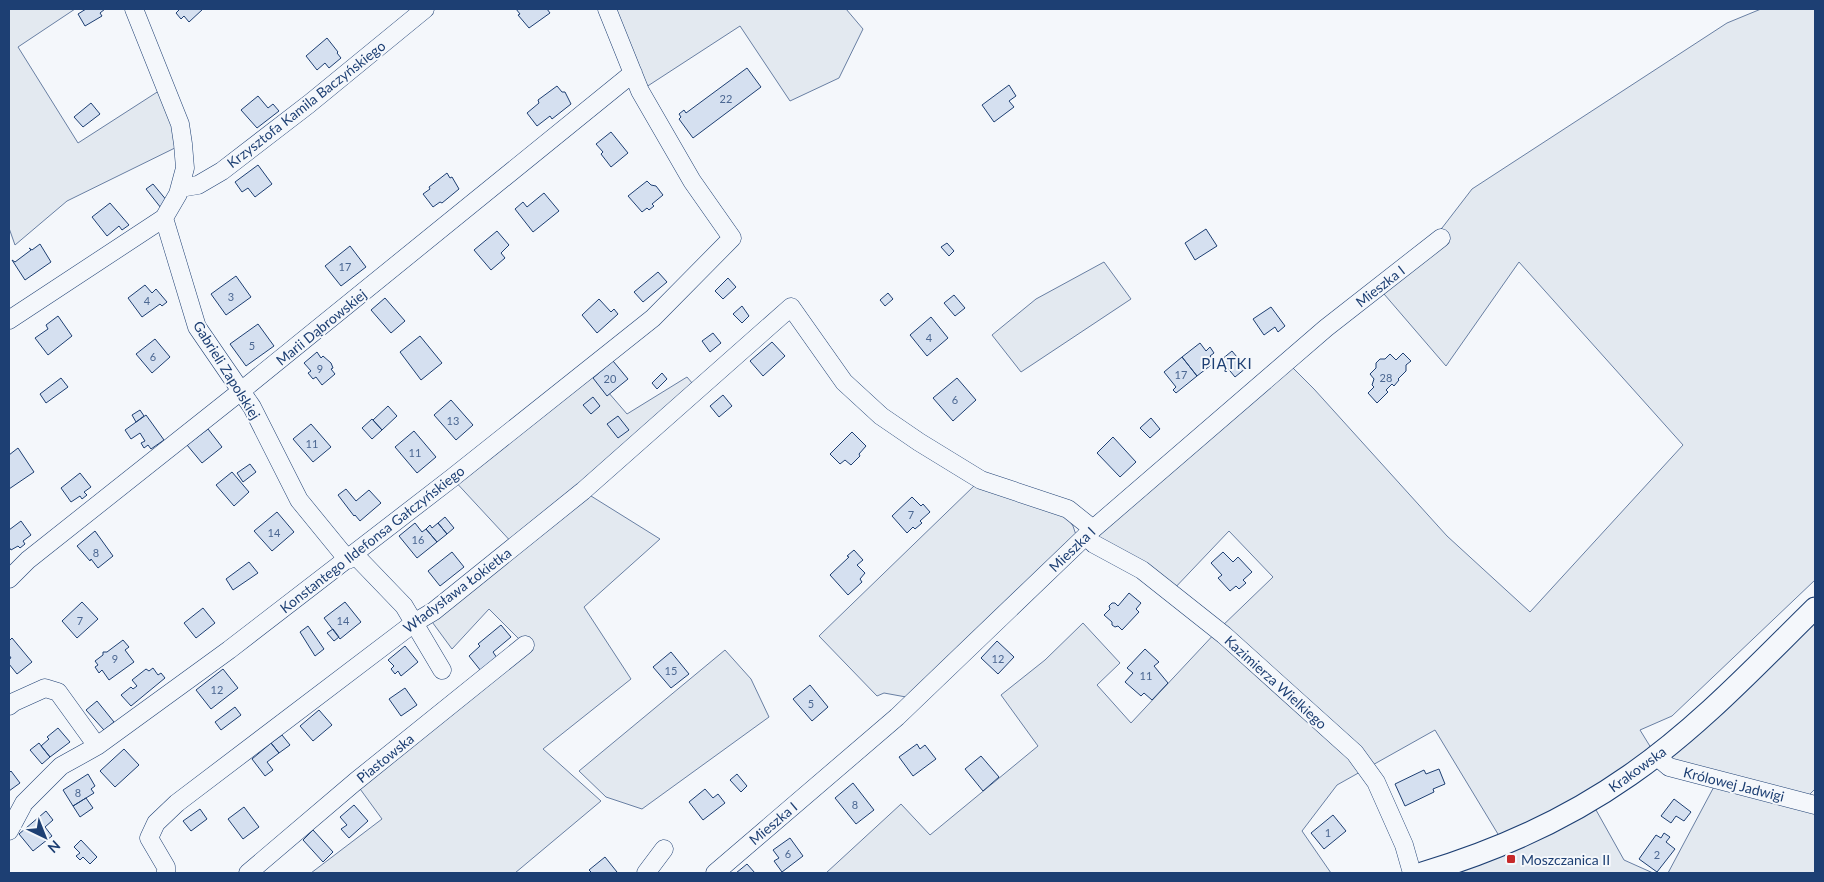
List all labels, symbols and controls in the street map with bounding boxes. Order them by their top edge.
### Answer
street label: Krzysztofa Kamila Baczyńskiego [223,37,389,171]
house number: 22 [720,92,732,105]
house number: 17 [339,260,351,273]
street label: Mieszka I [1352,262,1408,310]
street label: Marii Dąbrowskiej [272,285,370,369]
house number: 3 [228,290,234,303]
house number: 4 [144,294,151,307]
street label: Gabrieli Zapolskiej [190,318,264,422]
house number: 4 [926,331,933,344]
house number: 5 [249,339,255,352]
house number: 6 [150,350,156,363]
district label: PIĄTKI [1201,354,1253,372]
house number: 9 [317,362,323,375]
house number: 17 [1175,368,1187,381]
house number: 28 [1380,371,1392,384]
house number: 20 [604,372,617,385]
house number: 6 [952,393,958,406]
house number: 13 [447,414,459,427]
house number: 11 [306,437,318,450]
house number: 11 [409,446,421,459]
street label: Konstantego Ildefonsa Gałczyńskiego [276,462,468,616]
house number: 7 [908,508,914,521]
street label: Mieszka I [1045,523,1099,575]
house number: 14 [268,526,281,539]
house number: 16 [412,533,424,546]
street label: Władysława Łokietka [400,544,514,636]
house number: 8 [93,546,99,559]
house number: 7 [77,614,83,627]
house number: 14 [337,614,350,627]
street label: Kazimierza Wielkiego [1221,632,1331,732]
house number: 9 [112,652,118,665]
house number: 12 [992,652,1004,665]
house number: 15 [665,664,677,677]
house number: 11 [1140,669,1152,682]
house number: 12 [211,683,223,696]
house number: 5 [808,697,814,710]
street label: Piastowska [353,730,417,786]
street label: Krakowska [1605,742,1669,796]
street label: Królowej Jadwigi [1682,763,1786,805]
house number: 8 [75,786,81,799]
street label: Mieszka I [745,798,801,848]
house number: 8 [852,798,858,811]
north arrow [20,812,70,862]
house number: 1 [1325,826,1331,839]
text: N [44,837,64,857]
house number: 6 [785,847,791,860]
house number: 2 [1654,848,1660,861]
place label: Moszczanica II [1521,851,1610,868]
marker: Moszczanica II [1505,853,1517,865]

